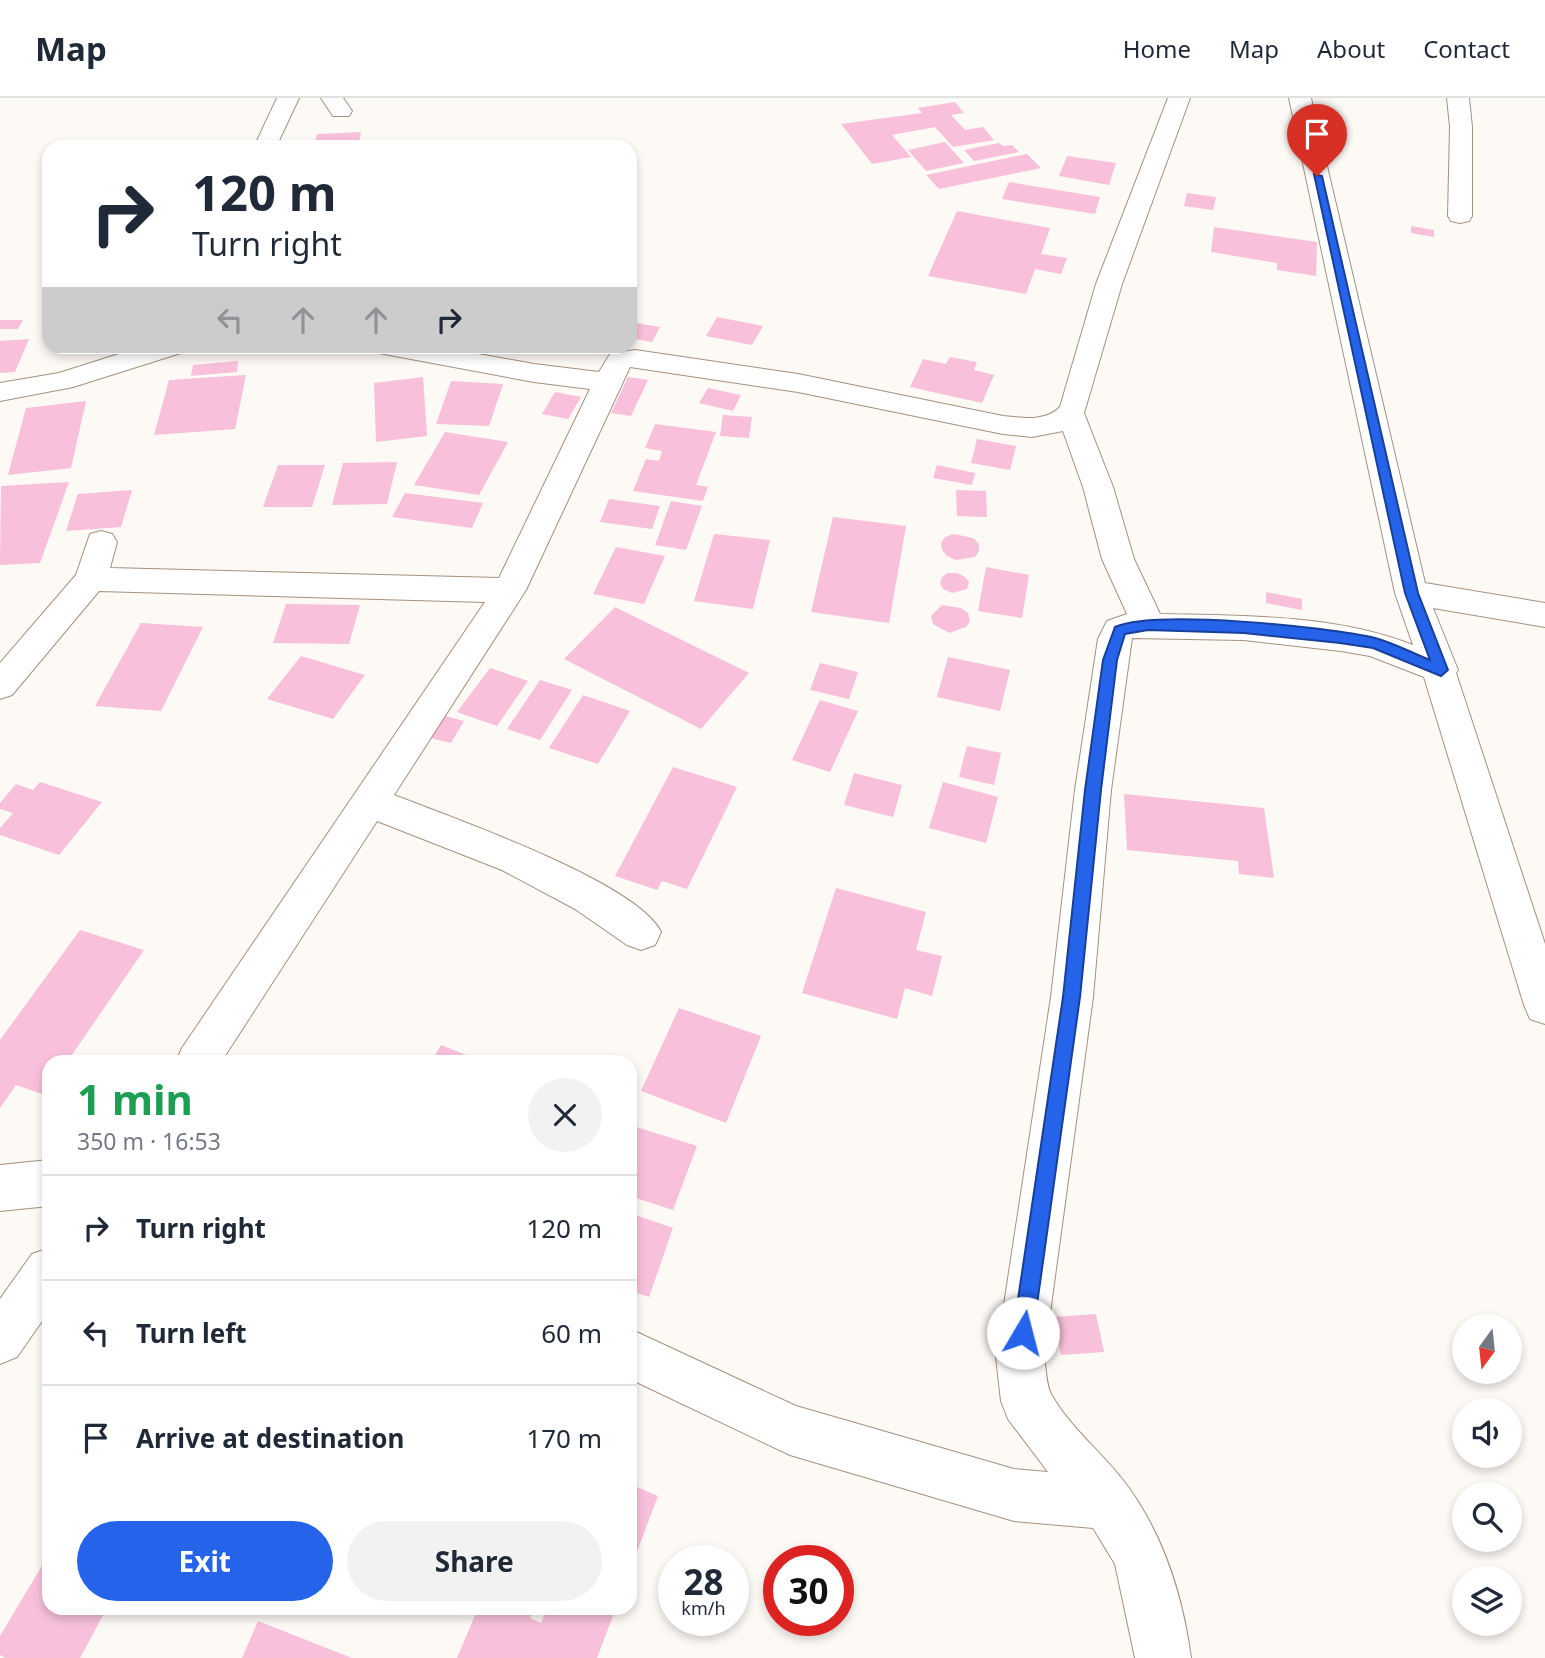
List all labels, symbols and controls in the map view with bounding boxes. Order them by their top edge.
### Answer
text: Map [35,26,107,71]
text: Home [1123,32,1191,65]
text: Map [1229,32,1279,65]
text: About [1317,32,1385,65]
text: Contact [1423,32,1510,65]
pin [1287,104,1347,176]
icon: arrive [1298,115,1336,153]
text: 120 m [192,159,337,225]
icon: right [77,168,168,259]
text: Turn right [192,222,342,265]
icon: left [211,301,249,339]
icon: ahead [284,301,322,339]
icon: ahead [357,301,395,339]
icon: right [430,301,468,339]
text: 1 min [77,1070,193,1127]
button: close [528,1078,602,1152]
text: 350 m · 16:53 [77,1125,221,1157]
icon: right [77,1209,115,1247]
text: Turn right [136,1210,266,1246]
text: 120 m [526,1210,602,1246]
position arrow [986,1296,1060,1370]
icon: left [77,1314,115,1352]
north arrow [1452,1314,1522,1384]
map controls [1452,1314,1522,1636]
text: Turn left [136,1315,247,1351]
text: 60 m [541,1315,602,1351]
button: sound [1452,1398,1522,1468]
icon: arrive [77,1419,115,1457]
text: Arrive at destination [136,1420,405,1456]
text: 170 m [526,1420,602,1456]
button: search [1452,1482,1522,1552]
button: Exit [77,1521,333,1601]
button: Share [347,1521,602,1601]
speed limit sign: 30 [763,1545,854,1636]
text: 28 [683,1558,724,1605]
button: layers [1452,1566,1522,1636]
text: km/h [681,1596,726,1620]

